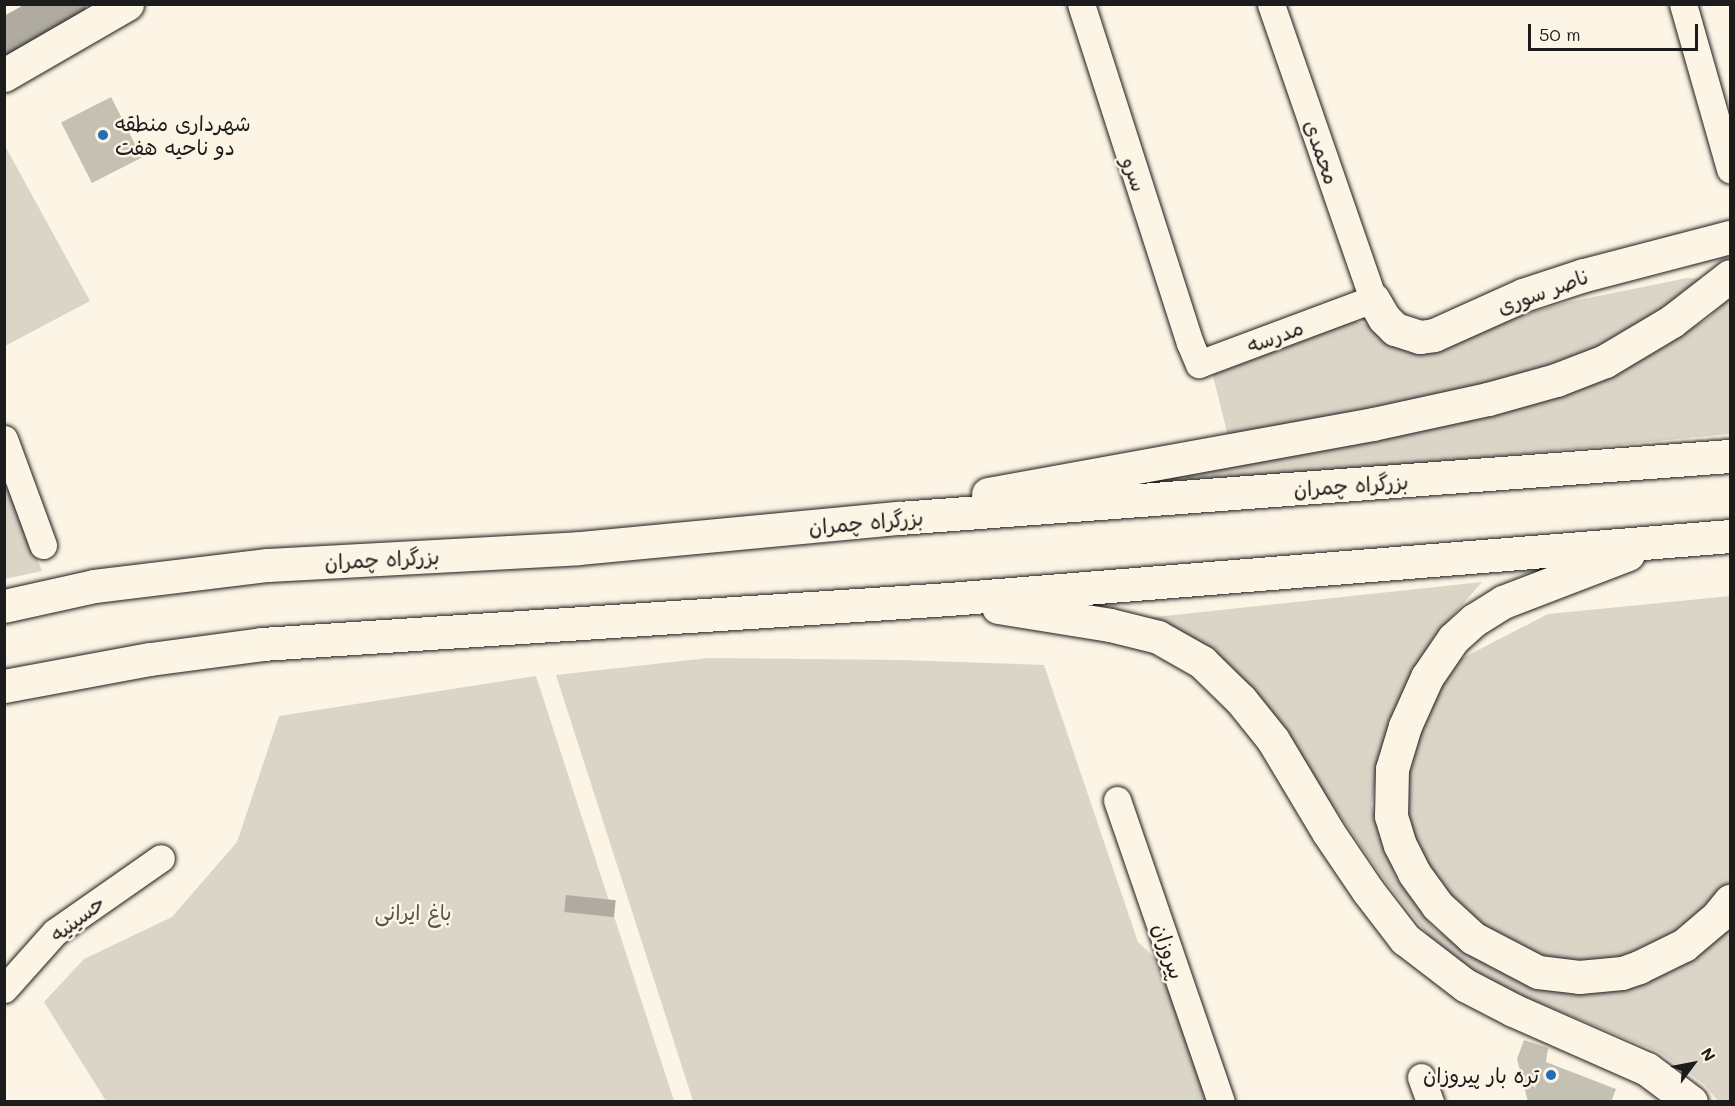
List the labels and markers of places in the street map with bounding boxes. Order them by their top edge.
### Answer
place label: شهرداری منطقه دو ناحیه هفت [115,110,251,160]
marker: شهرداری منطقه دو ناحیه هفت [96,128,110,142]
place label: تره بار پیروزان [1423,1062,1539,1088]
marker: تره بار پیروزان [1544,1068,1558,1082]

